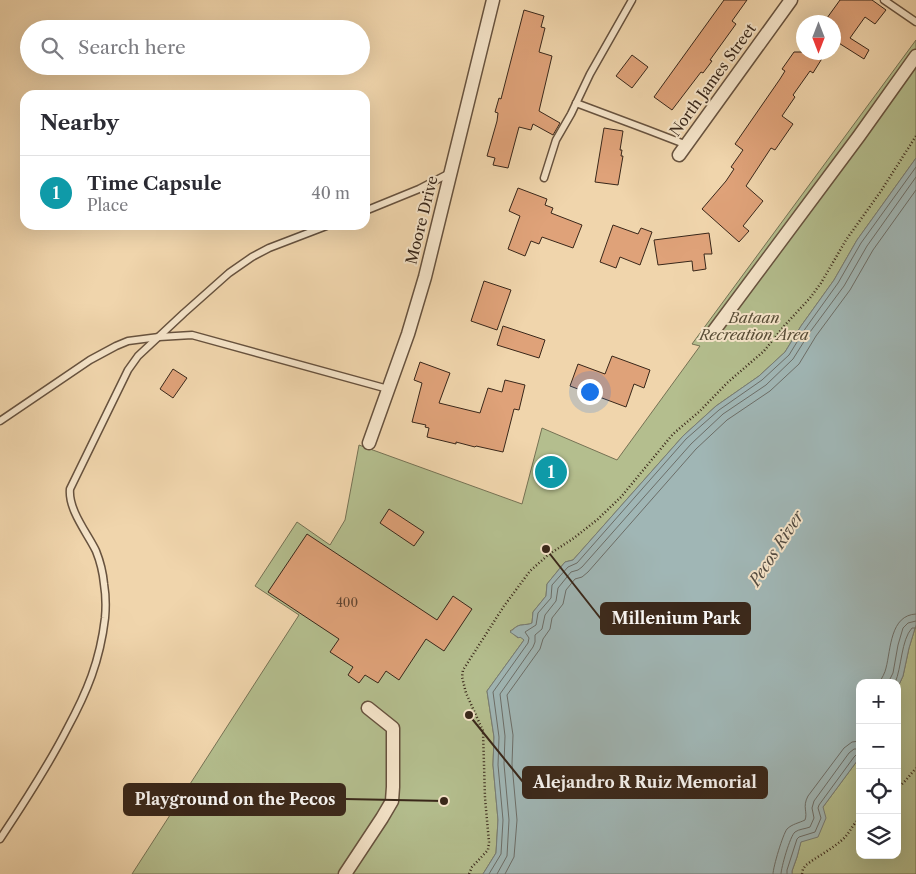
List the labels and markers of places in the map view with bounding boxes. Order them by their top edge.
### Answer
pin: 1 [535,453,567,491]
callout: Millenium Park [601,603,750,634]
callout: Alejandro R Ruiz Memorial [523,767,767,798]
callout: Playground on the Pecos [124,784,345,815]

